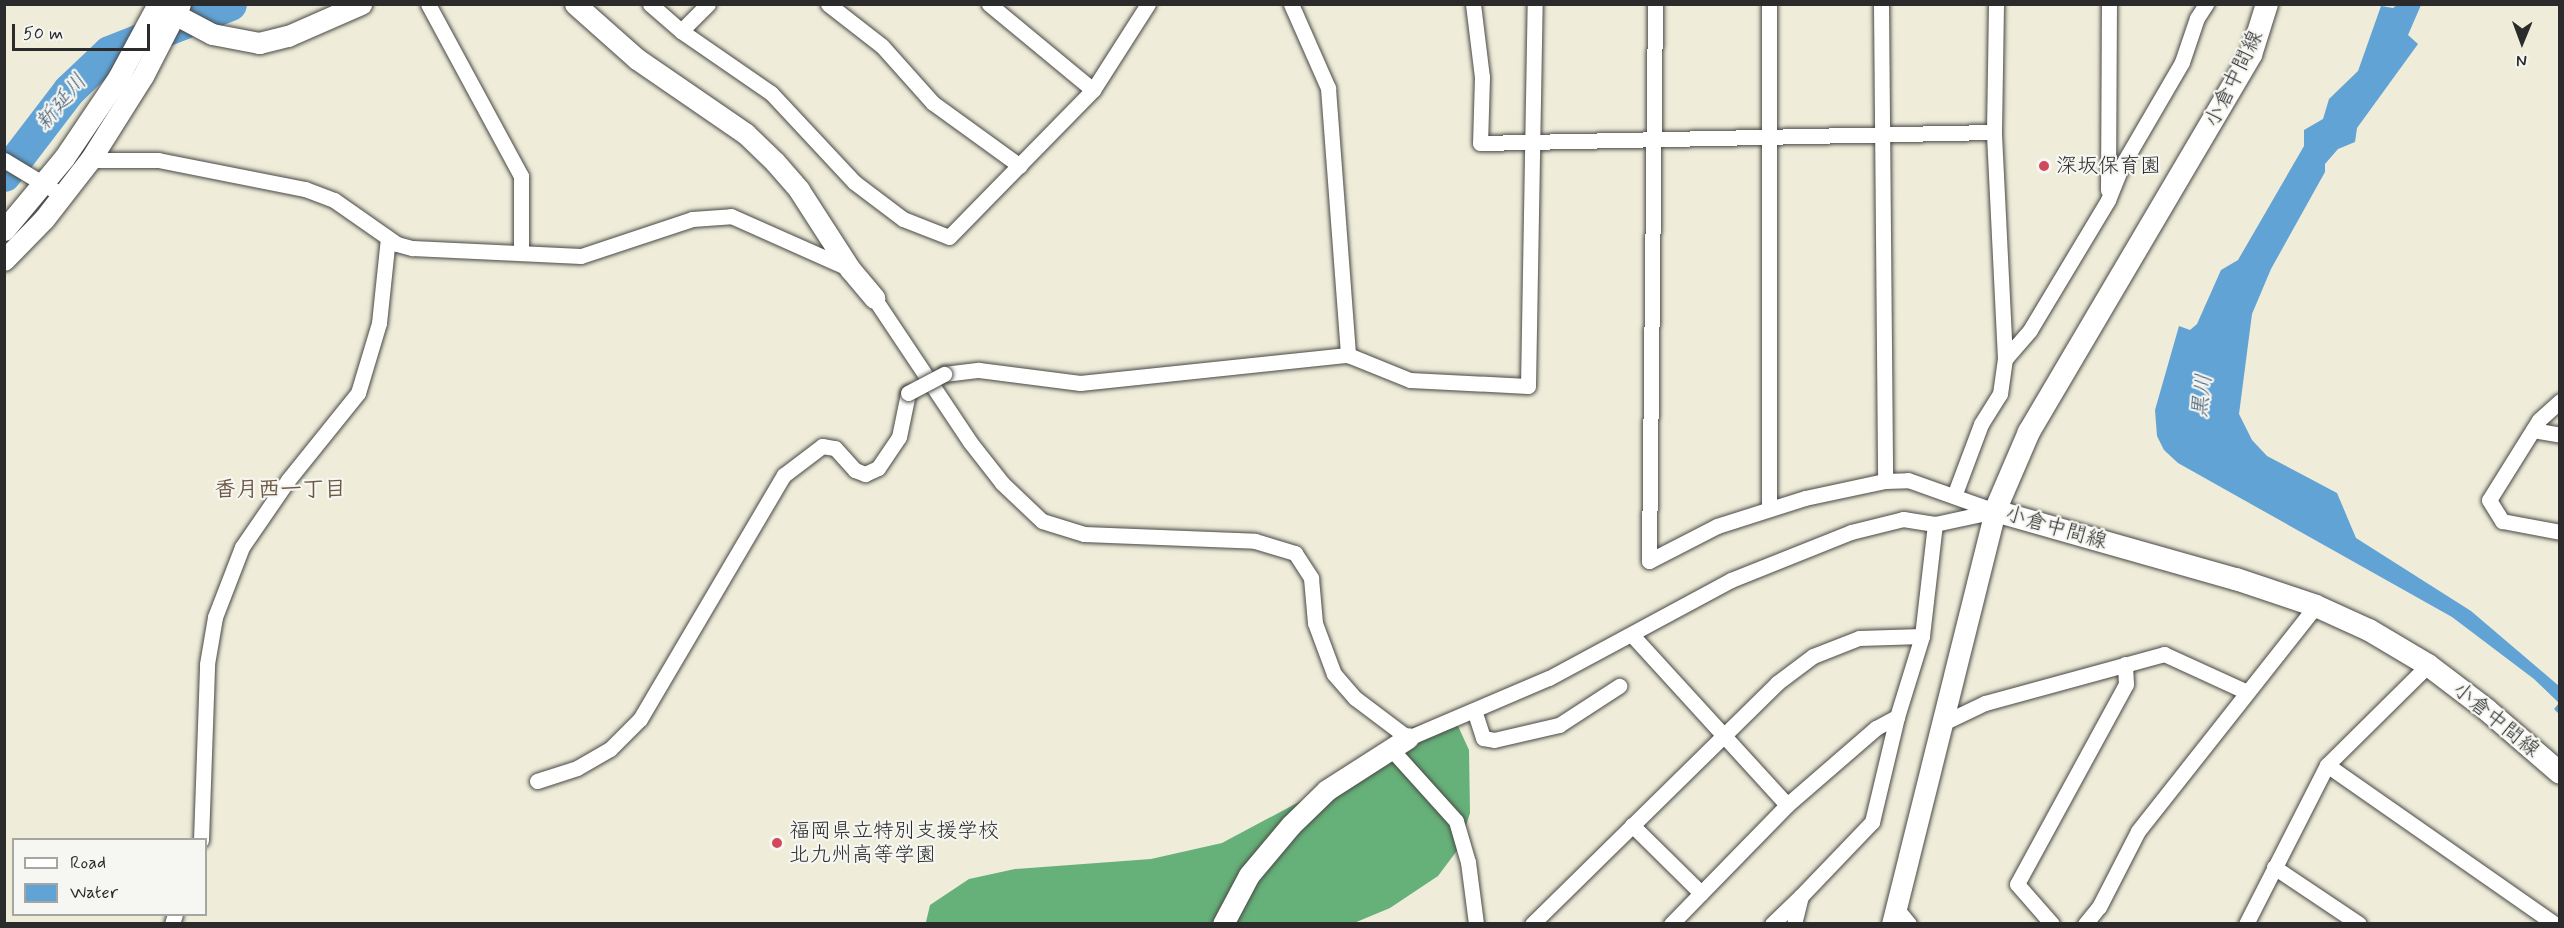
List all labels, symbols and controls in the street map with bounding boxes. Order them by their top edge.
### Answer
scale bar [15,12,153,50]
north arrow [2492,12,2552,72]
text: 50 m [23,22,63,46]
street label: 小倉中間線 [2200,26,2268,132]
text: N [2516,50,2527,71]
water label: 新延川 [31,69,93,137]
place label: 深坂保育園 [2056,153,2161,179]
marker: 深坂保育園 [2037,159,2051,173]
water label: 黒川 [2187,373,2219,419]
district label: 香月西一丁目 [214,478,346,504]
street label: 小倉中間線 [2002,501,2110,555]
street label: 小倉中間線 [2447,677,2545,763]
place label: 福岡県立特別支援学校 北九州高等学園 [789,818,999,868]
marker: 福岡県立特別支援学校 北九州高等学園 [770,836,784,850]
legend [12,838,207,916]
text: Road [70,851,106,875]
text: Water [70,881,118,905]

